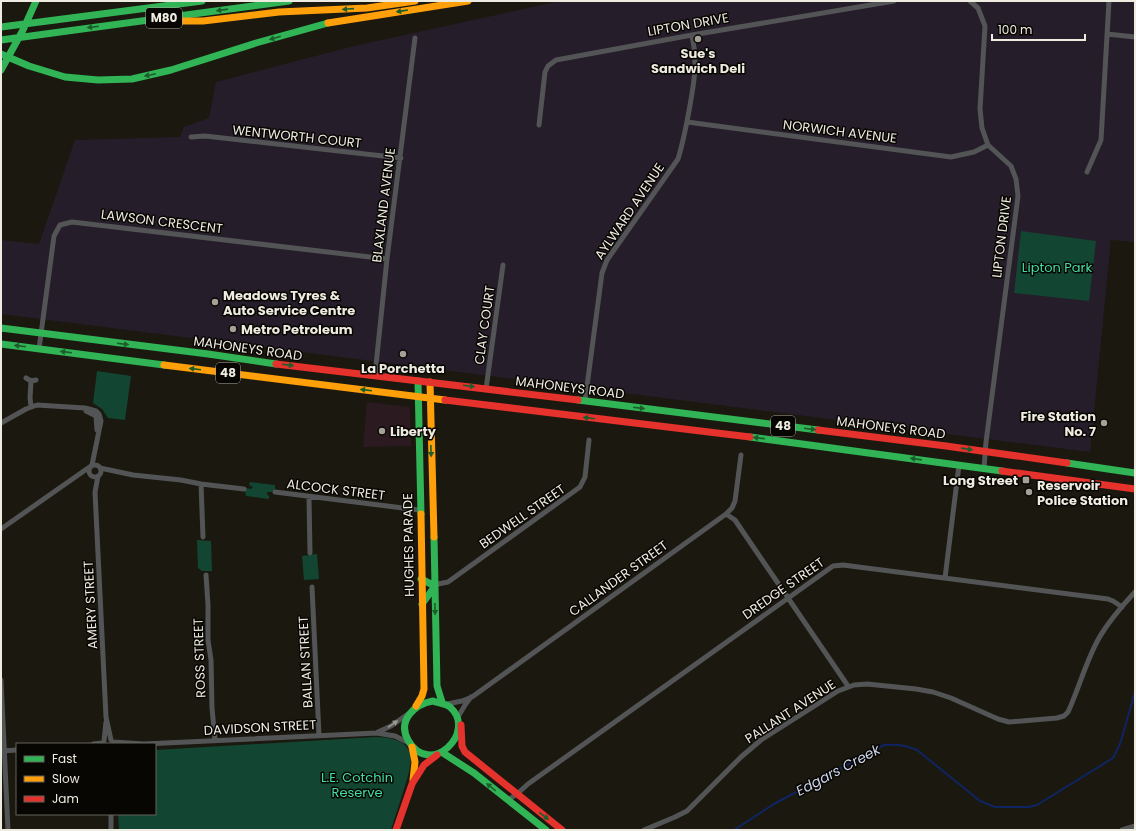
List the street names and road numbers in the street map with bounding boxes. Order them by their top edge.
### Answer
road number: M80 [146,8,182,28]
street label: LIPTON DRIVE [646,8,730,41]
street label: NORWICH AVENUE [782,115,898,148]
street label: WENTWORTH COURT [231,120,362,153]
street label: BLAXLAND AVENUE [367,147,400,263]
street label: AYLWARD AVENUE [590,159,669,263]
street label: LIPTON DRIVE [987,195,1016,279]
street label: LAWSON CRESCENT [100,205,224,238]
street label: CLAY COURT [470,284,499,366]
street label: MAHONEYS ROAD [192,331,304,366]
road number: 48 [216,363,240,383]
street label: MAHONEYS ROAD [514,371,626,404]
street label: MAHONEYS ROAD [835,411,947,444]
road number: 48 [771,416,795,436]
street label: ALCOCK STREET [286,474,386,505]
street label: BEDWELL STREET [476,480,569,553]
street label: HUGHES PARADE [398,493,419,597]
street label: CALLANDER STREET [565,536,672,621]
street label: DREDGE STREET [738,553,828,624]
street label: AMERY STREET [79,560,102,650]
street label: BALLAN STREET [294,615,317,709]
street label: ROSS STREET [189,618,210,698]
street label: PALLANT AVENUE [741,675,839,748]
street label: DAVIDSON STREET [203,715,317,740]

